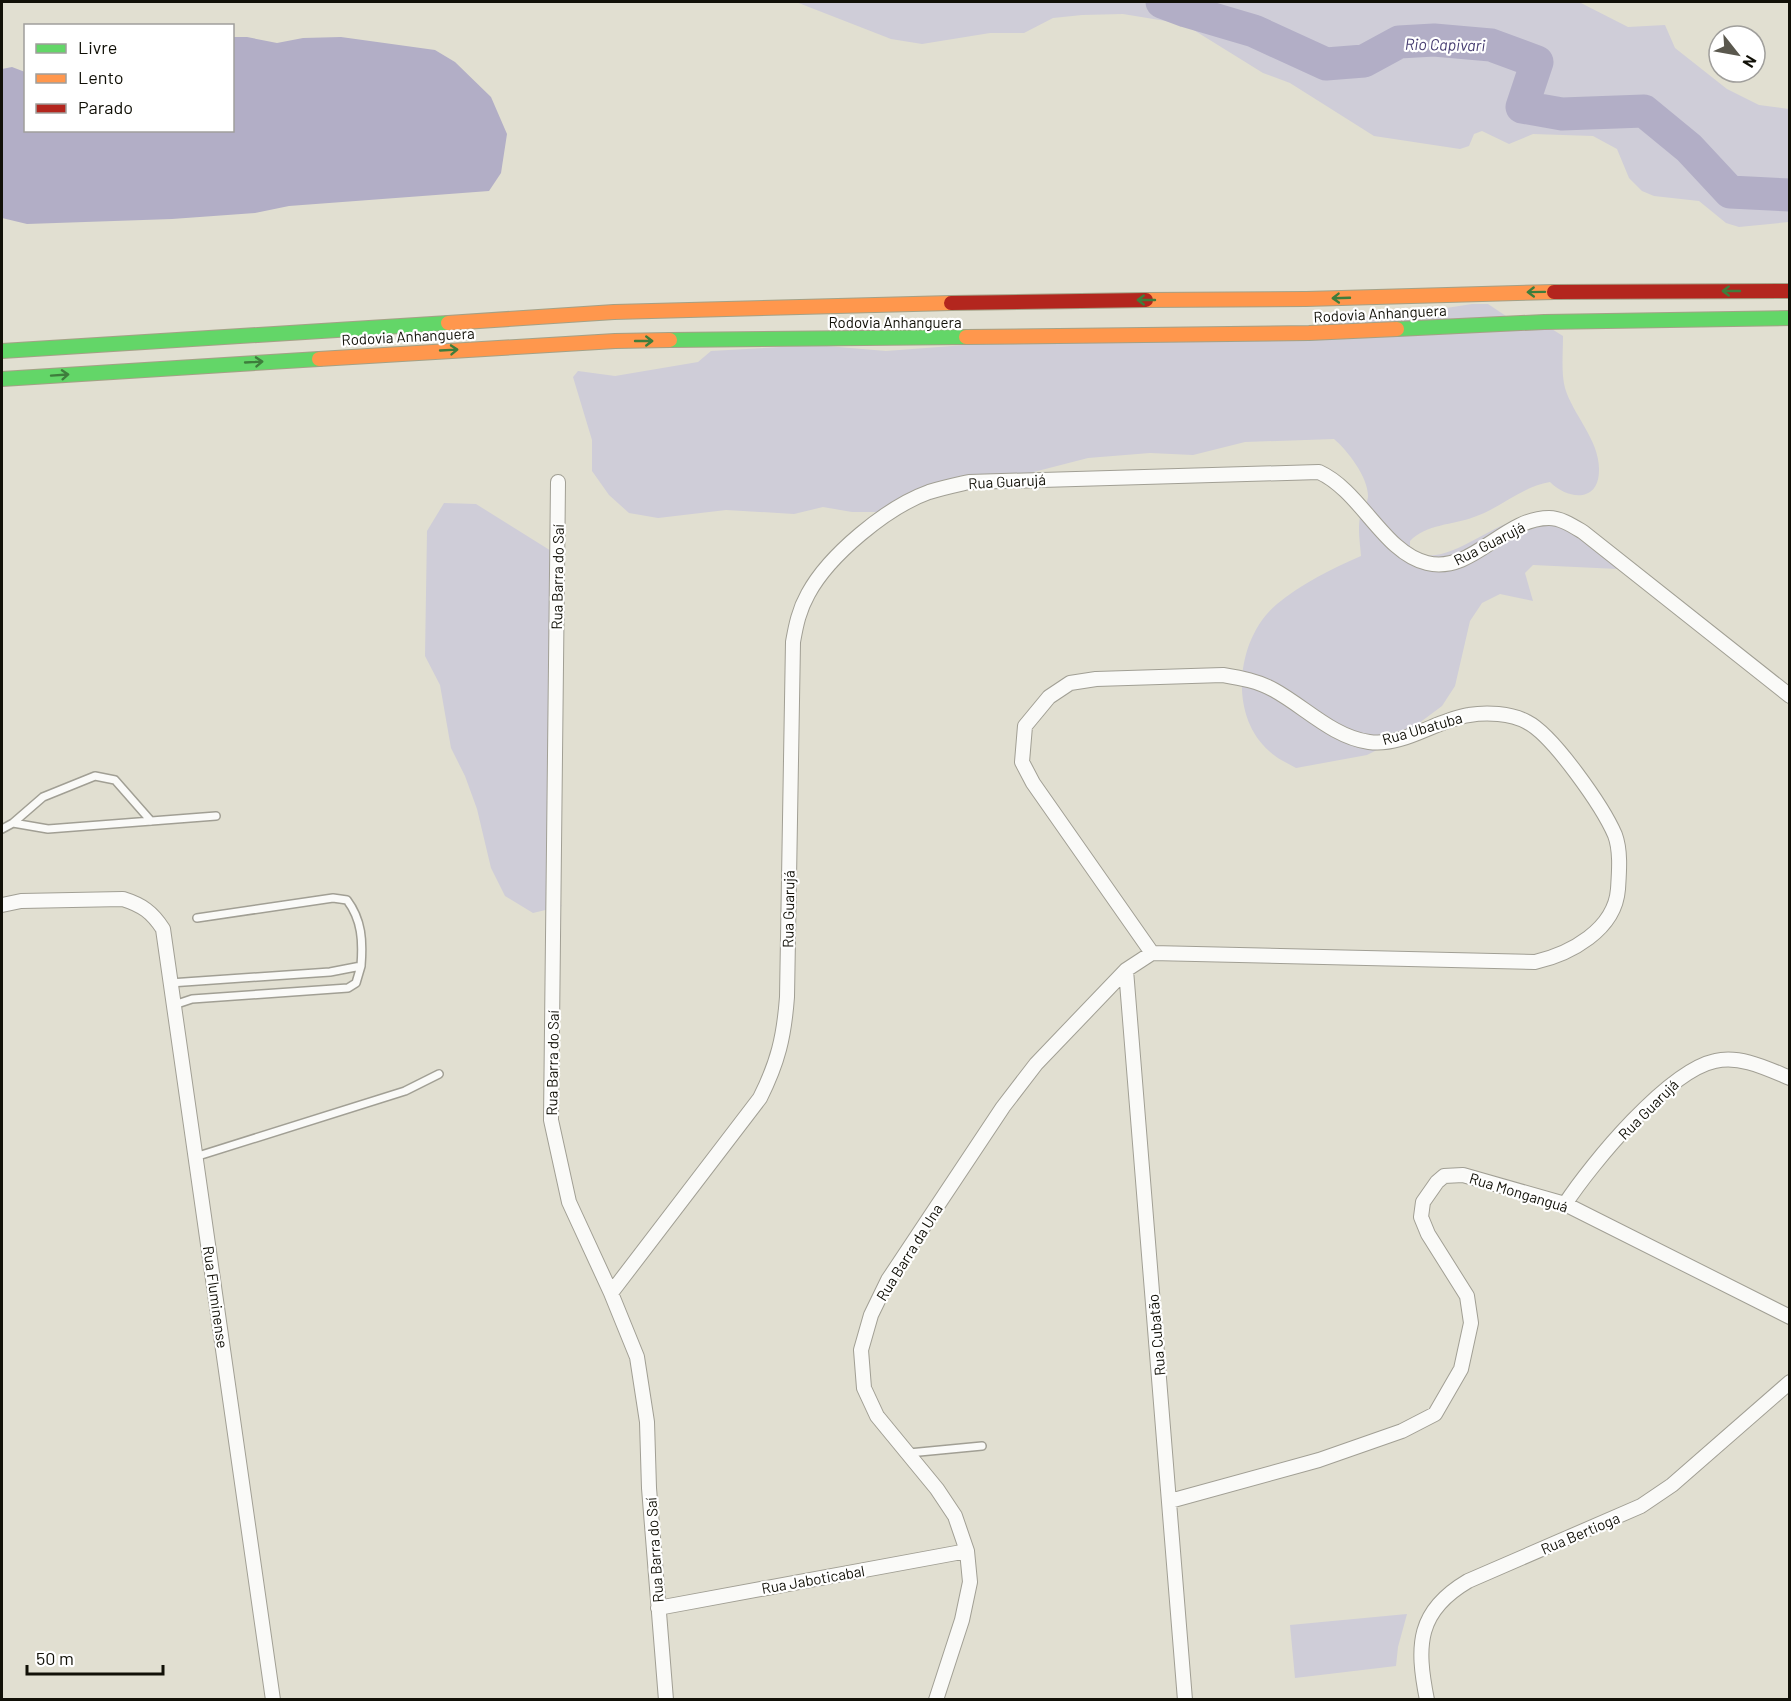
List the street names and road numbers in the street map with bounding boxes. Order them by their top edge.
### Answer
street label: Rodovia Anhanguera [1313,301,1447,325]
street label: Rodovia Anhanguera [828,313,962,331]
street label: Rodovia Anhanguera [341,324,475,348]
street label: Rua Guarujá [968,470,1046,492]
street label: Rua Guarujá [1450,517,1528,569]
street label: Rua Barra do Saí [547,524,567,630]
street label: Rua Ubatuba [1380,708,1464,748]
street label: Rua Guarujá [778,870,798,948]
street label: Rua Barra do Saí [542,1010,562,1116]
street label: Rua Guarujá [1614,1075,1682,1143]
street label: Rua Monganguá [1467,1168,1571,1216]
street label: Rua Barra da Una [872,1200,946,1304]
street label: Rua Fluminense [200,1245,232,1349]
street label: Rua Cubatão [1143,1293,1169,1377]
street label: Rua Barra do Saí [641,1497,667,1603]
street label: Rua Bertioga [1538,1508,1622,1558]
street label: Rua Jaboticabal [760,1561,866,1597]

